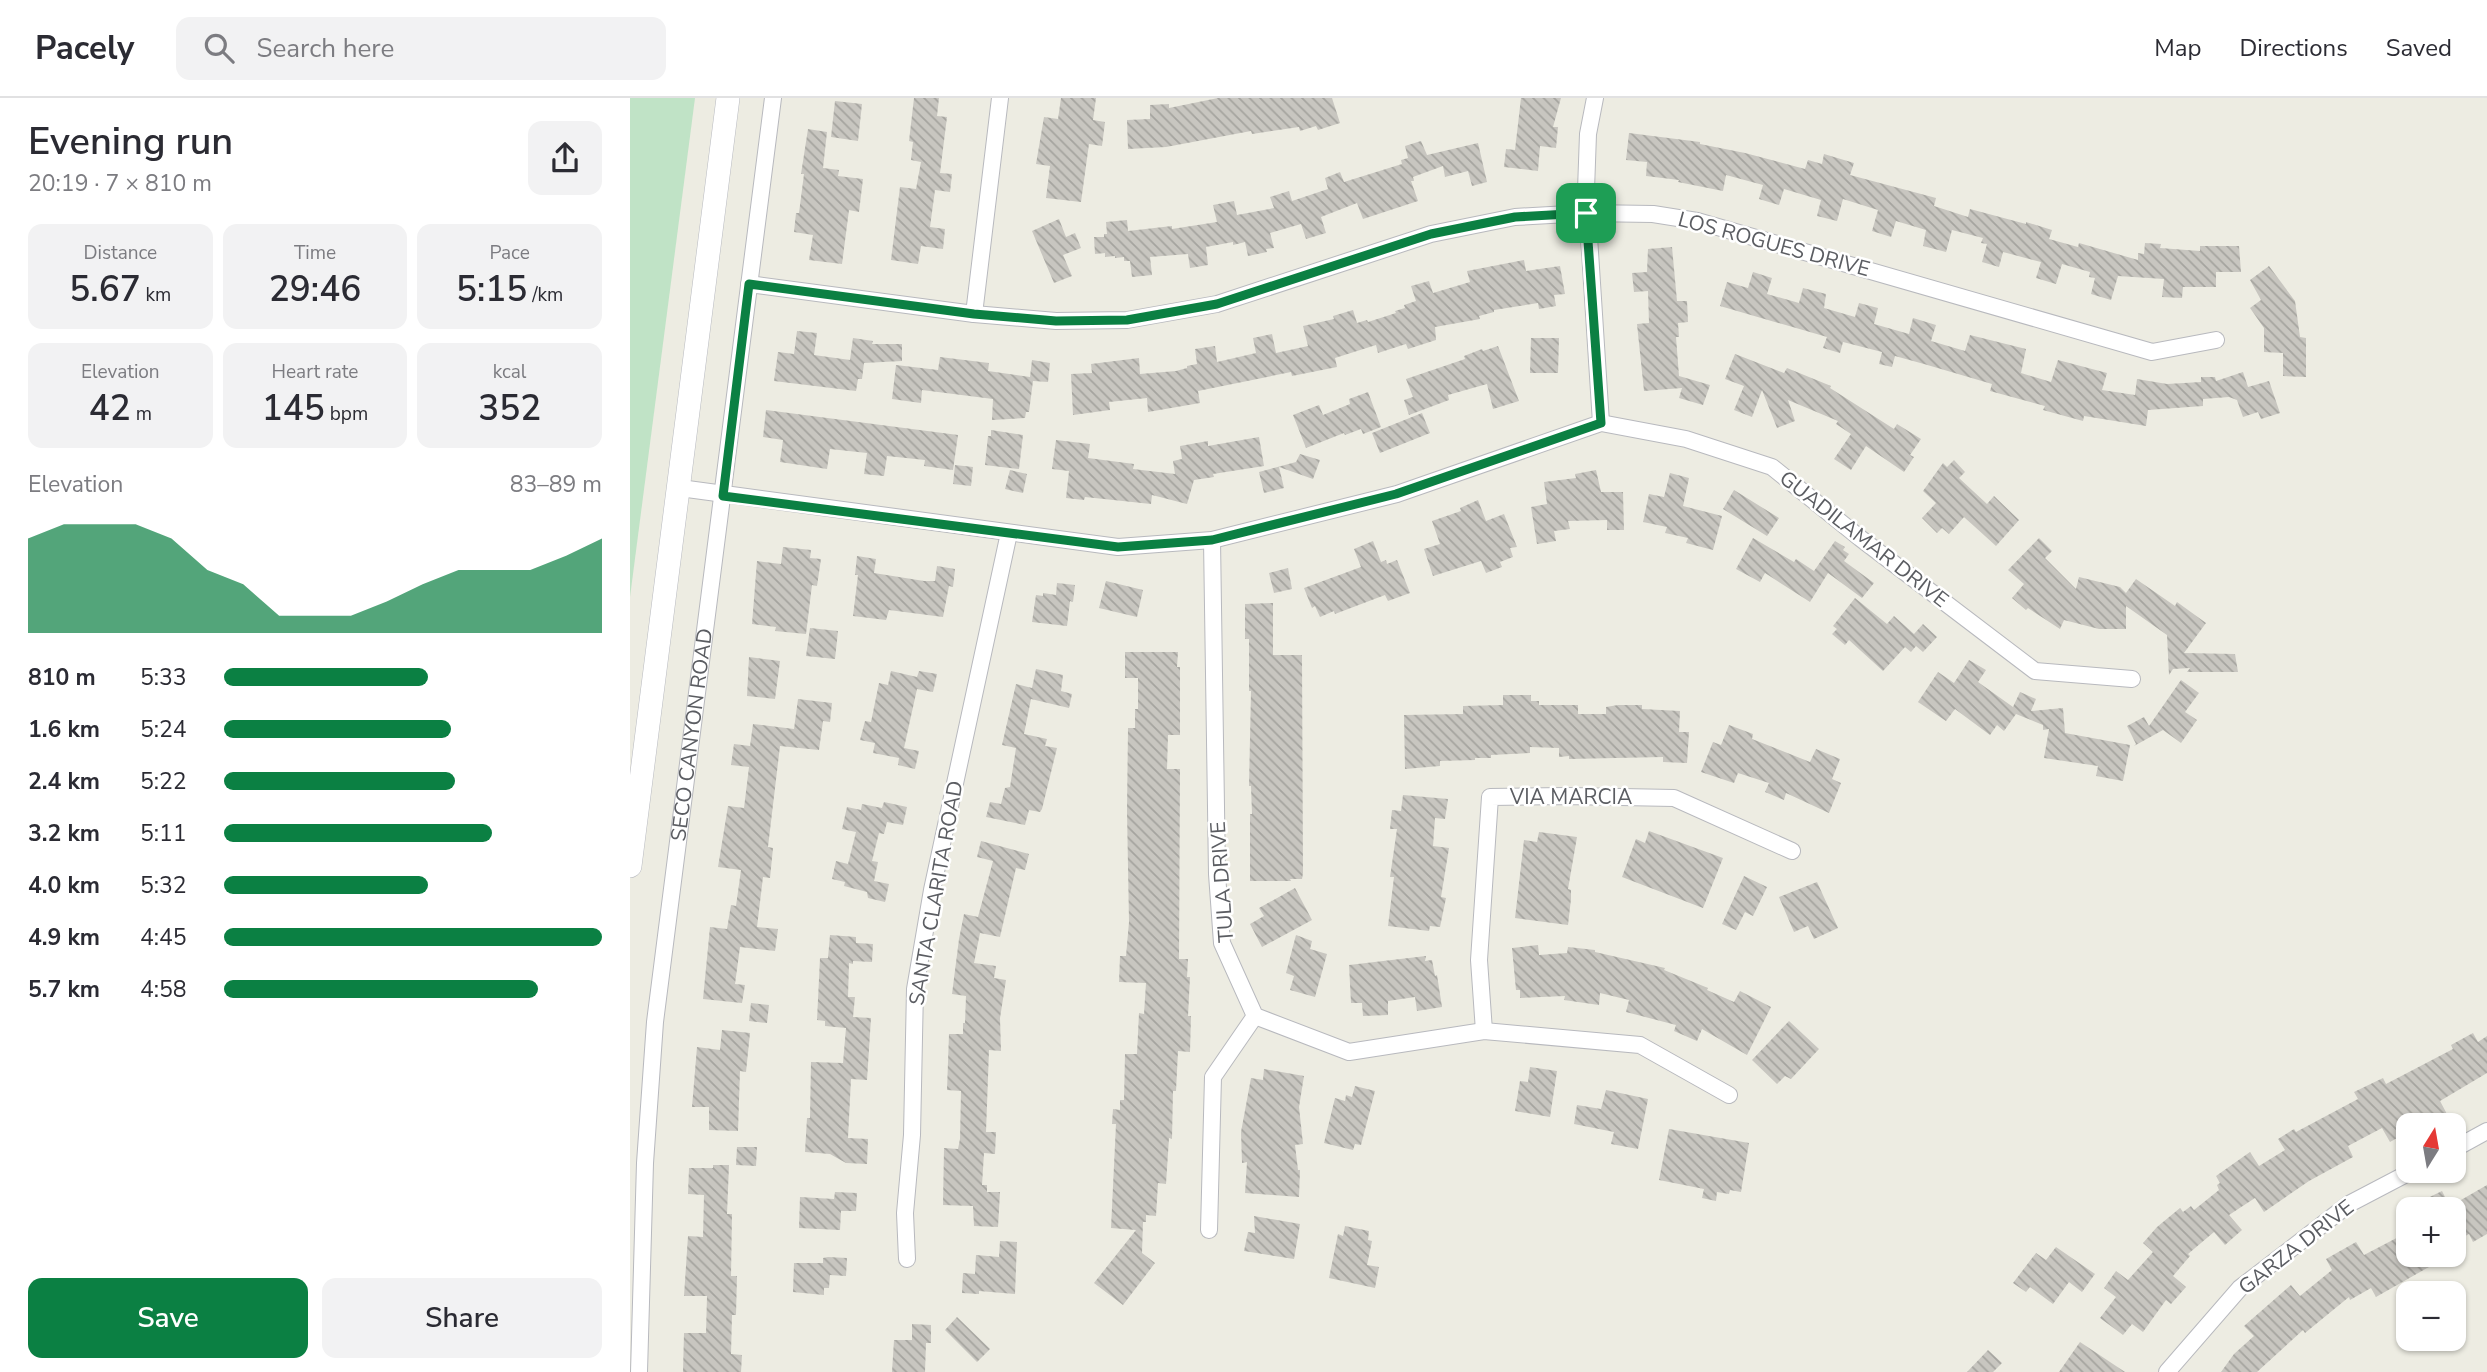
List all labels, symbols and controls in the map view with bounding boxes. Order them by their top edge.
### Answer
search box [176,17,666,80]
text: Pacely [35,26,134,71]
icon: search [200,29,238,67]
text: Search here [256,31,394,66]
text: Map [2154,32,2201,64]
text: Directions [2239,32,2348,64]
text: Saved [2386,32,2452,64]
text: Evening run [28,116,233,167]
button: share [528,121,602,195]
text: 20:19 · 7 × 810 m [28,168,212,199]
pin [1556,183,1616,243]
icon: arrive [1567,194,1605,232]
street label: LOS ROGUES DRIVE [1675,205,1873,283]
text: Distance [83,240,157,266]
text: Time [294,240,336,266]
text: Pace [489,240,530,266]
text: 5.67 [69,266,141,313]
text: 29:46 [269,266,361,313]
text: 5:15 [456,266,527,313]
text: km [141,282,171,308]
text: /km [527,282,563,308]
text: Elevation [81,359,160,385]
text: Heart rate [272,359,358,385]
text: kcal [493,359,527,385]
text: 42 [89,385,131,432]
text: 145 [262,385,325,432]
text: 352 [478,385,541,432]
text: m [131,401,152,427]
text: bpm [325,401,368,427]
street label: GUADILAMAR DRIVE [1774,464,1954,614]
text: Elevation [28,469,123,500]
text: 83–89 m [510,469,602,500]
street label: SECO CANYON ROAD [664,627,719,843]
text: 810 m [28,662,96,693]
text: 5:33 [140,662,187,693]
text: 1.6 km [28,714,100,745]
text: 5:24 [140,714,187,745]
text: 2.4 km [28,766,100,797]
text: 5:22 [140,766,187,797]
street label: SANTA CLARITA ROAD [902,778,970,1008]
street label: VIA MARCIA [1509,783,1632,811]
text: 3.2 km [28,818,100,849]
text: 5:11 [140,818,187,849]
street label: TULA DRIVE [1204,820,1240,944]
text: 4.0 km [28,870,100,901]
text: 5:32 [140,870,187,901]
text: 4.9 km [28,922,100,953]
text: 4:45 [140,922,187,953]
text: 5.7 km [28,974,100,1005]
text: 4:58 [140,974,187,1005]
north arrow [2396,1113,2466,1183]
map controls [2396,1113,2466,1351]
street label: GARZA DRIVE [2233,1193,2359,1301]
button: + [2396,1197,2466,1267]
button: Save [28,1278,308,1358]
button: Share [322,1278,602,1358]
button: − [2396,1281,2466,1351]

